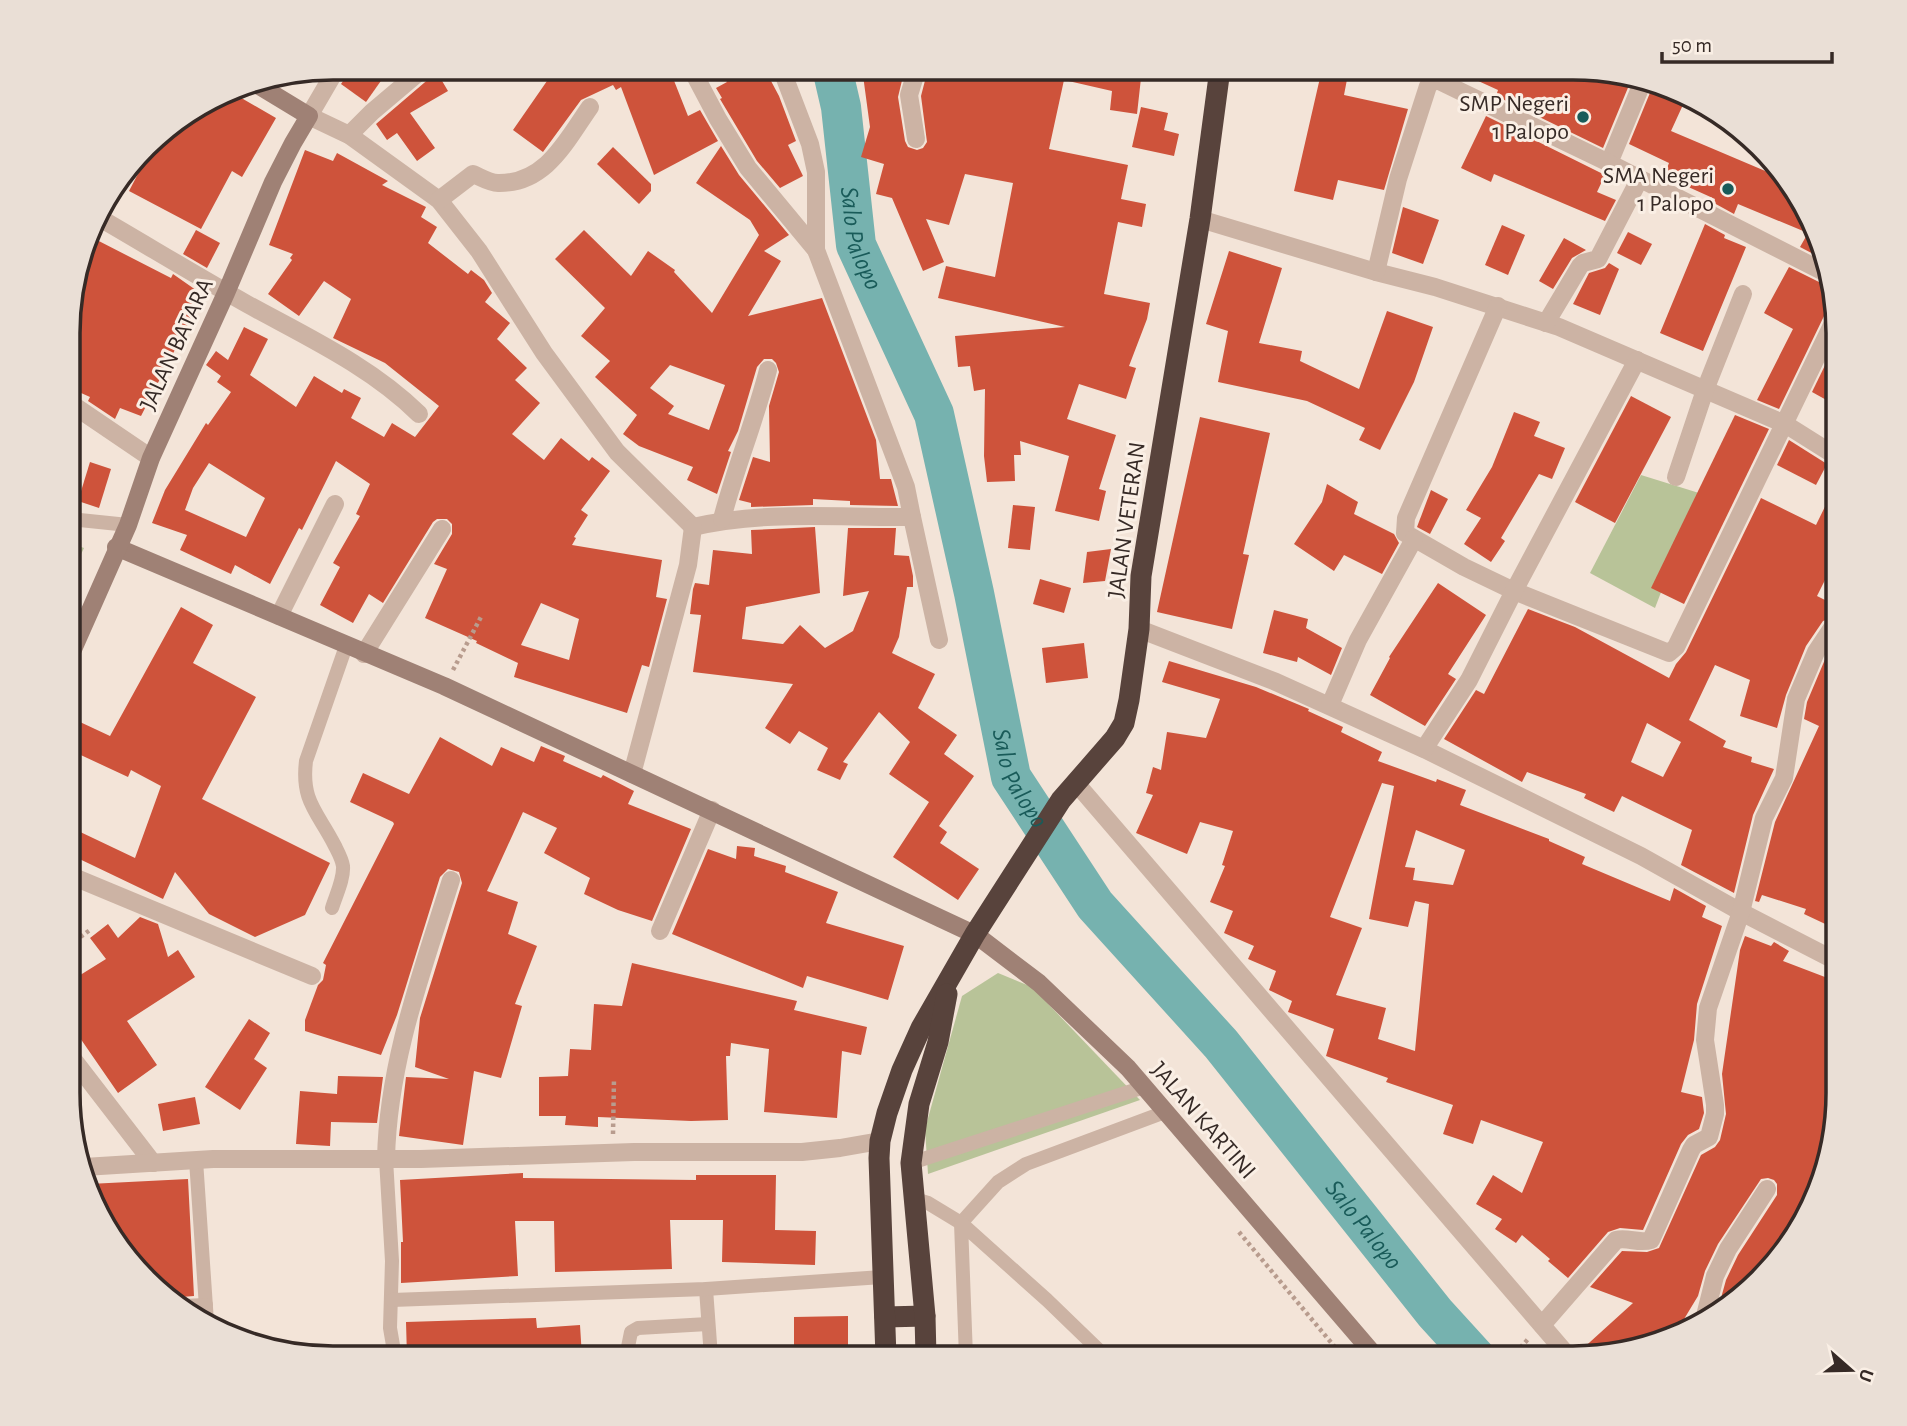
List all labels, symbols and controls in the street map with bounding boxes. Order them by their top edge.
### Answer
scale bar [1662,21,1832,65]
text: 50 m [1672,35,1712,56]
place label: SMP Negeri 1 Palopo [1459,92,1569,144]
marker: SMP Negeri 1 Palopo [1575,109,1591,125]
place label: SMA Negeri 1 Palopo [1603,164,1714,216]
marker: SMA Negeri 1 Palopo [1720,181,1736,197]
water label: Salo Palopo [836,185,887,294]
street label: JALAN BATARA [136,275,218,414]
street label: JALAN VETERAN [1104,440,1150,600]
water label: Salo Palopo [988,726,1052,832]
street label: JALAN KARTINI [1146,1058,1260,1184]
water label: Salo Palopo [1320,1175,1407,1274]
north arrow [1816,1335,1886,1405]
text: U [1855,1366,1877,1384]

